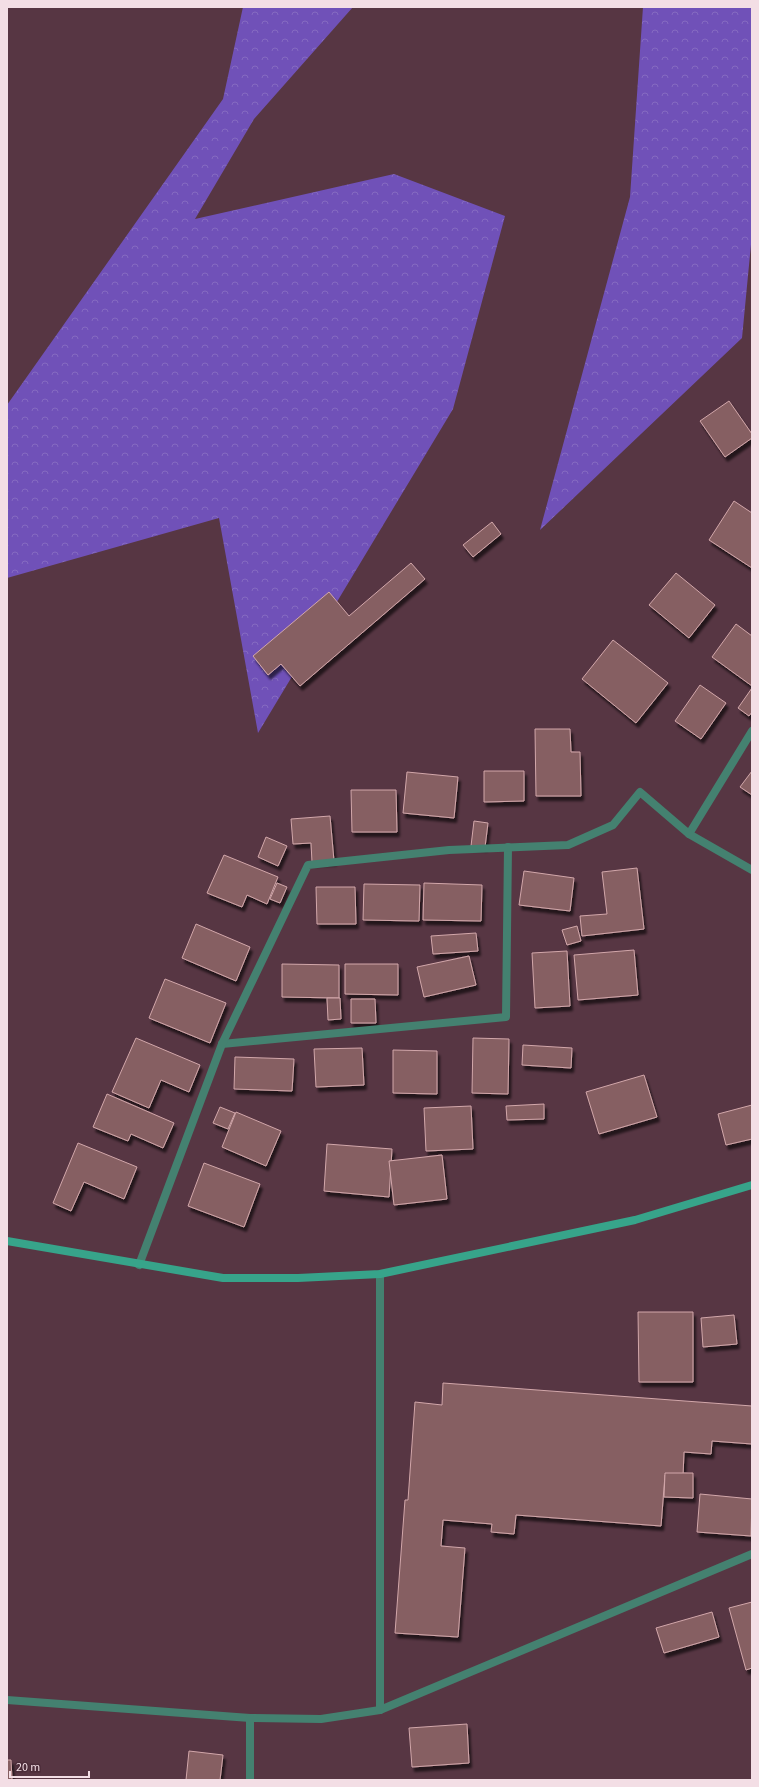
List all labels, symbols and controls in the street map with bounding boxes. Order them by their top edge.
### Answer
scale bar [10,1753,89,1779]
text: 20 m [16,1759,40,1776]

